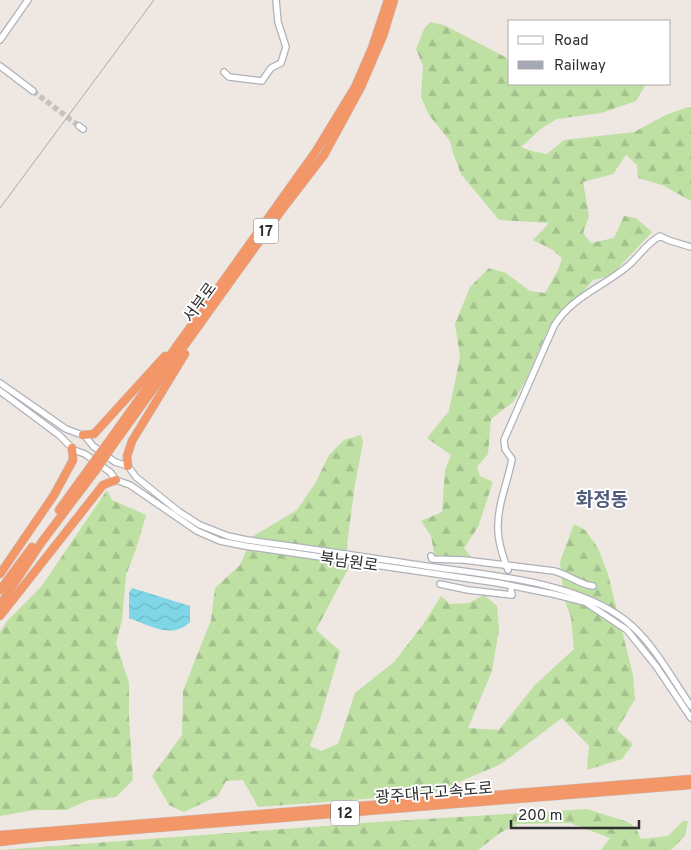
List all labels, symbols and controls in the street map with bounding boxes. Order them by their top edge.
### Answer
legend [508,20,671,85]
text: Road [554,32,589,51]
text: Railway [554,57,606,76]
road number: 17 [254,218,278,244]
street label: 서부로 [180,279,222,327]
district label: 화정동 [576,489,628,513]
street label: 북남원로 [318,549,380,577]
street label: 광주대구고속도로 [375,779,494,809]
scale bar [511,798,638,830]
road number: 12 [331,800,359,826]
text: 200 m [518,807,563,826]

